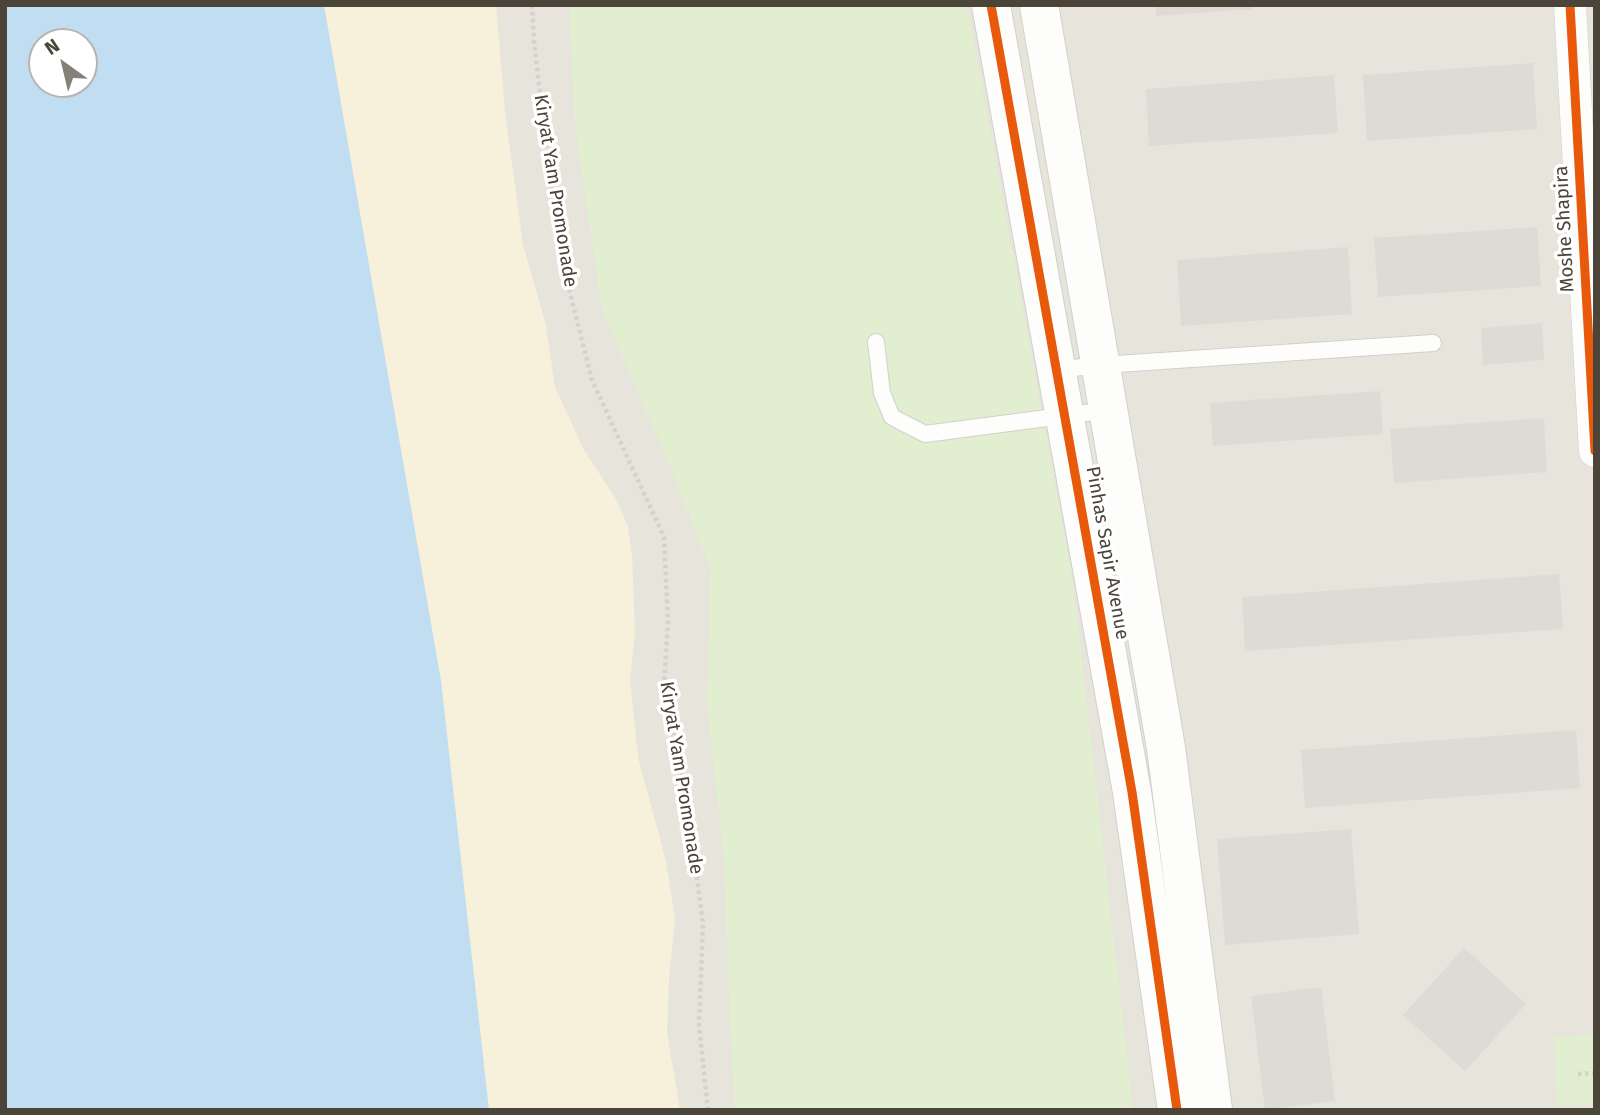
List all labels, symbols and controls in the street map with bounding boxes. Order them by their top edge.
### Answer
north arrow [28,28,98,98]
text: N [40,34,64,60]
street label: Kiryat Yam Promonade [529,93,581,289]
street label: Moshe Shapira [1550,165,1580,293]
street label: Pinhas Sapir Avenue [1081,465,1133,641]
street label: Kiryat Yam Promonade [655,680,707,876]

